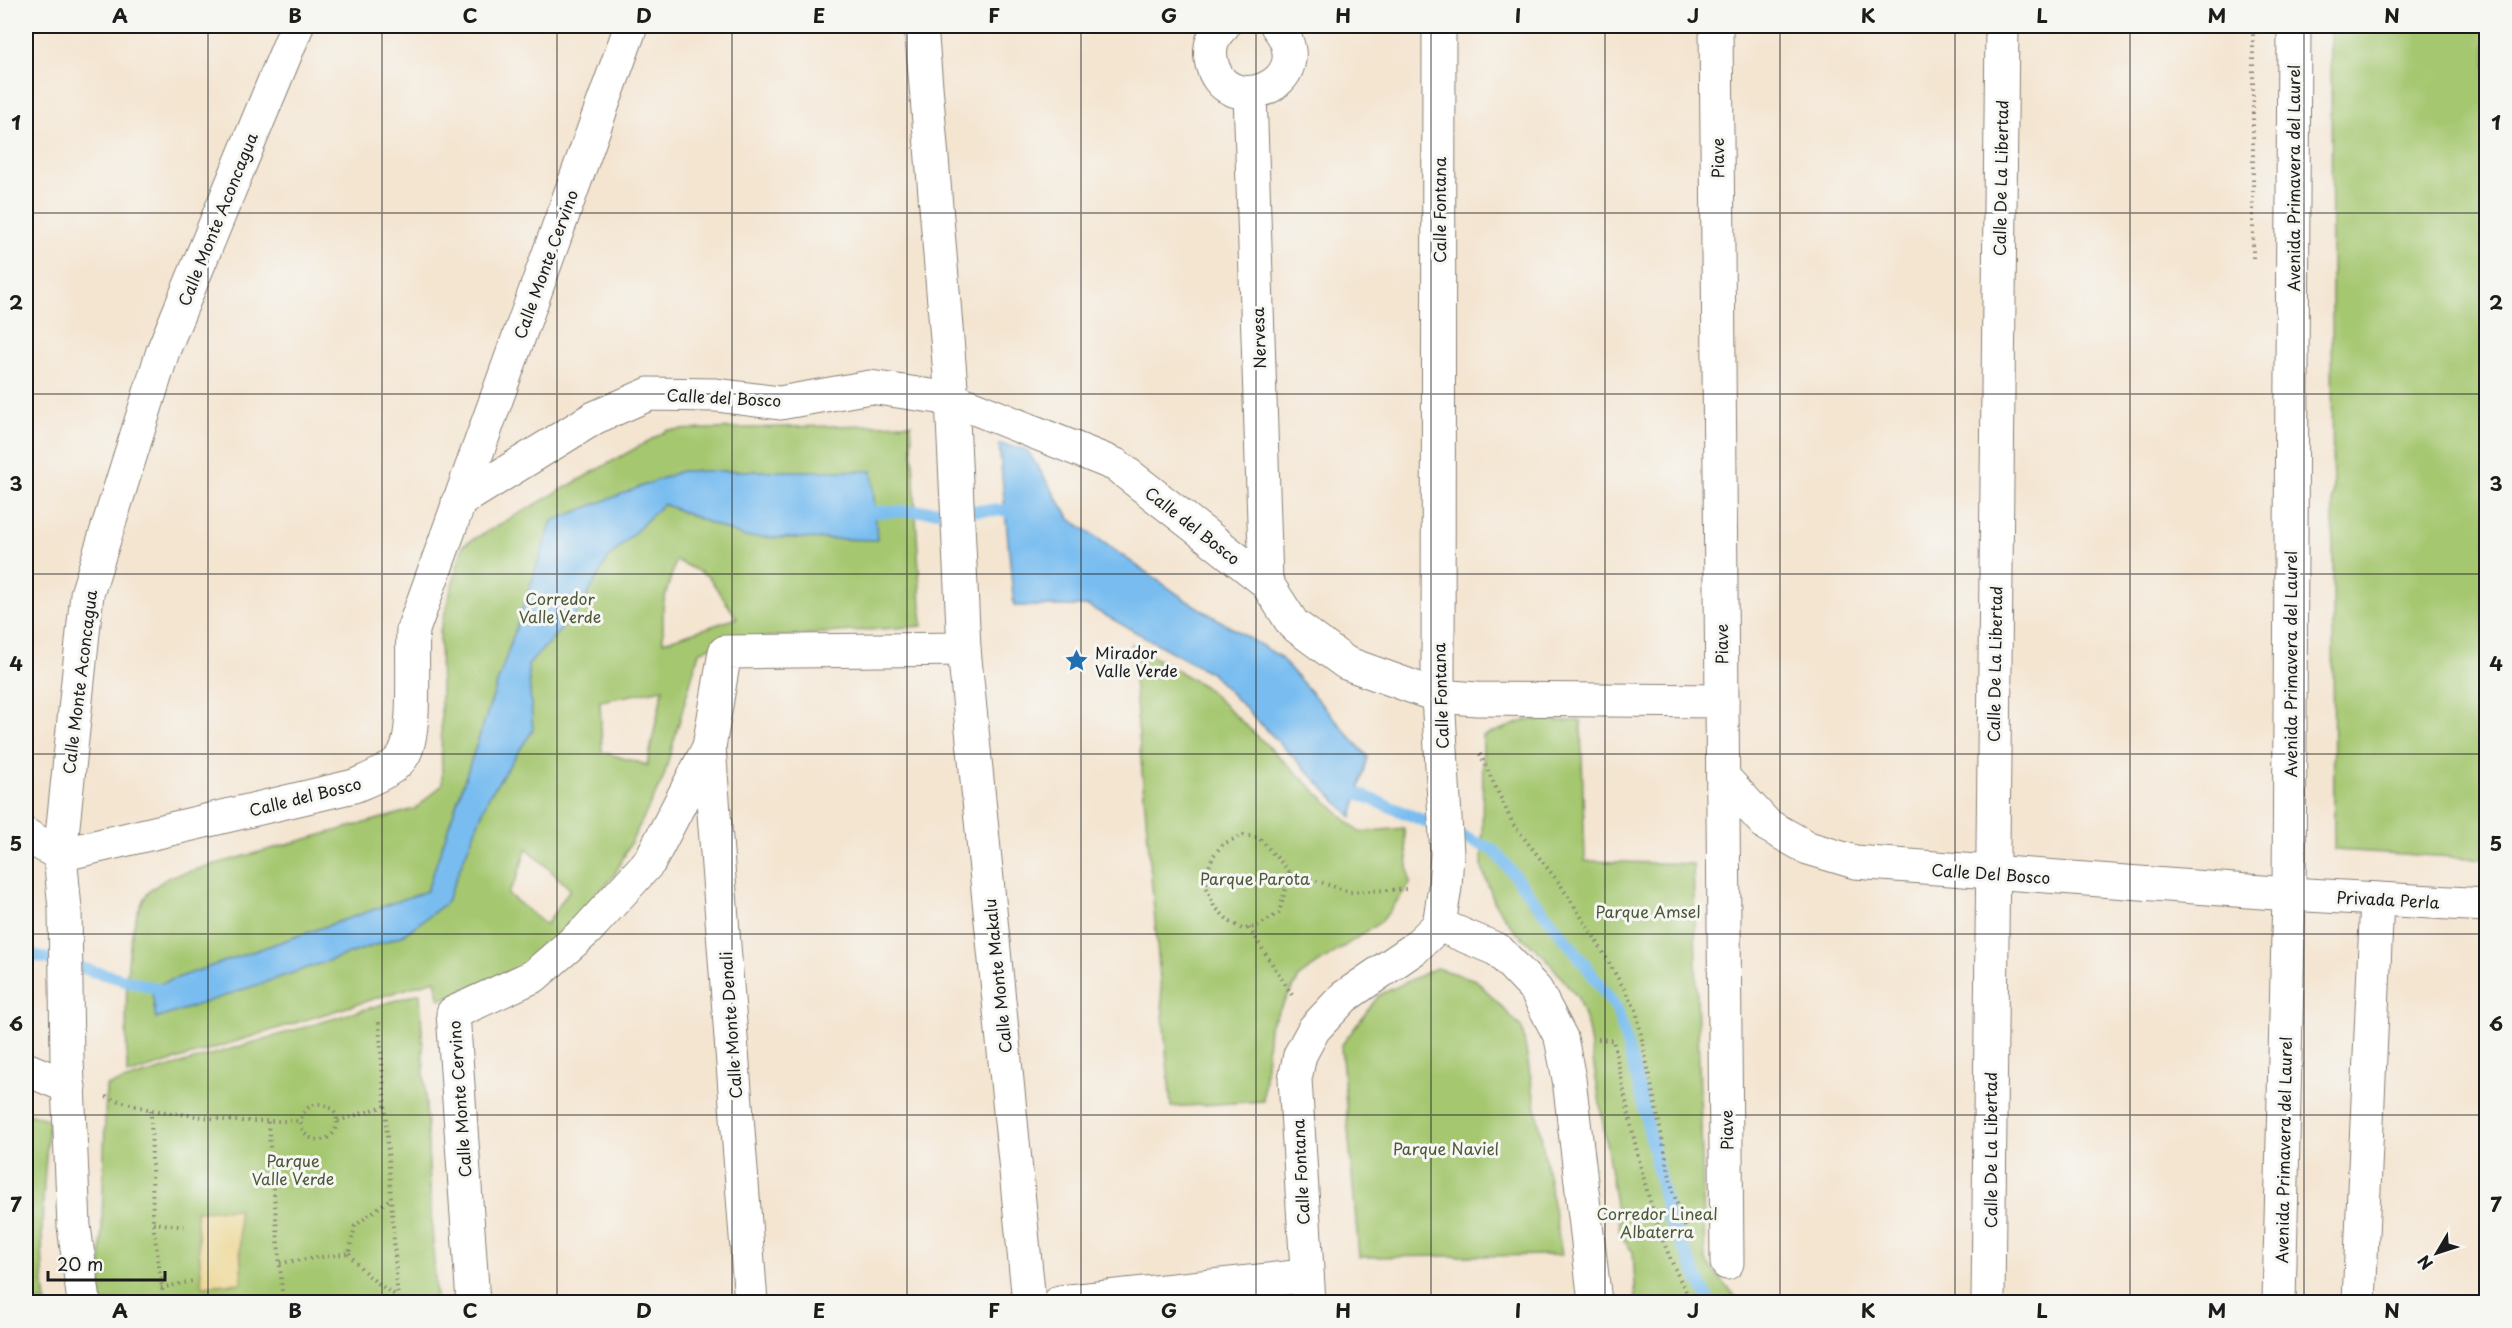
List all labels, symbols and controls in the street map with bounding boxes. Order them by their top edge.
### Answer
text: A [112,0,128,30]
text: B [288,0,302,30]
text: C [462,0,478,30]
text: D [636,0,652,30]
text: E [813,0,825,30]
text: F [988,0,1000,30]
text: G [1161,0,1177,30]
text: H [1335,0,1351,30]
text: I [1515,0,1521,30]
text: J [1687,0,1699,30]
text: K [1861,0,1876,30]
text: L [2036,0,2048,30]
text: M [2208,0,2226,30]
text: N [2384,0,2400,30]
street label: Avenida Primavera del Laurel [2281,65,2305,291]
street label: Calle De La Libertad [1987,100,2013,256]
text: 1 [11,107,21,137]
text: 1 [2491,107,2501,137]
street label: Calle Monte Aconcagua [171,129,263,309]
street label: Piave [1705,138,1729,178]
street label: Calle Fontana [1427,157,1451,263]
street label: Calle Monte Cervino [507,186,583,342]
text: 2 [9,287,23,317]
text: 2 [2489,287,2503,317]
street label: Nervesa [1245,307,1271,369]
street label: Calle del Bosco [666,382,782,412]
text: 3 [9,468,23,498]
text: 3 [2489,468,2503,498]
street label: Calle del Bosco [1140,480,1246,570]
street label: Avenida Primavera del Laurel [2278,551,2302,777]
park label: Corredor Valle Verde [519,586,601,628]
street label: Calle De La Libertad [1981,586,2007,742]
street label: Calle Monte Aconcagua [56,589,102,775]
street label: Piave [1709,624,1733,664]
place label: Mirador Valle Verde [1095,640,1178,682]
street label: Calle Fontana [1426,643,1454,749]
text: 4 [9,648,23,678]
place icon: Mirador Valle Verde [1064,648,1090,674]
text: 4 [2489,648,2503,678]
street label: Calle del Bosco [246,770,364,822]
text: 5 [10,828,22,858]
text: 5 [2490,828,2502,858]
street label: Calle Del Bosco [1931,857,2051,889]
park label: Parque Parota [1200,866,1310,890]
street label: Privada Perla [2336,884,2440,914]
street label: Calle Monte Makalu [977,897,1017,1055]
park label: Parque Amsel [1595,899,1701,923]
street label: Calle Monte Denali [713,951,747,1099]
text: 6 [9,1008,23,1038]
text: 6 [2489,1008,2503,1038]
street label: Calle Monte Cervino [442,1020,476,1178]
street label: Avenida Primavera del Laurel [2269,1036,2297,1264]
street label: Calle De La Libertad [1978,1072,2002,1228]
street label: Piave [1714,1110,1738,1150]
street label: Calle Fontana [1285,1118,1315,1226]
park label: Parque Naviel [1393,1136,1499,1160]
park label: Parque Valle Verde [252,1148,334,1190]
text: 7 [10,1189,22,1219]
text: 7 [2490,1189,2502,1219]
park label: Corredor Lineal Albaterra [1596,1201,1718,1243]
north arrow [2407,1223,2467,1283]
scale bar [48,1244,165,1282]
text: 20 m [57,1250,103,1277]
text: N [2411,1251,2438,1276]
text: A [112,1295,128,1325]
text: B [288,1295,302,1325]
text: C [462,1295,478,1325]
text: D [636,1295,652,1325]
text: E [813,1295,825,1325]
text: F [988,1295,1000,1325]
text: G [1161,1295,1177,1325]
text: H [1335,1295,1351,1325]
text: I [1515,1295,1521,1325]
text: J [1687,1295,1699,1325]
text: K [1861,1295,1876,1325]
text: L [2036,1295,2048,1325]
text: M [2208,1295,2226,1325]
text: N [2384,1295,2400,1325]

